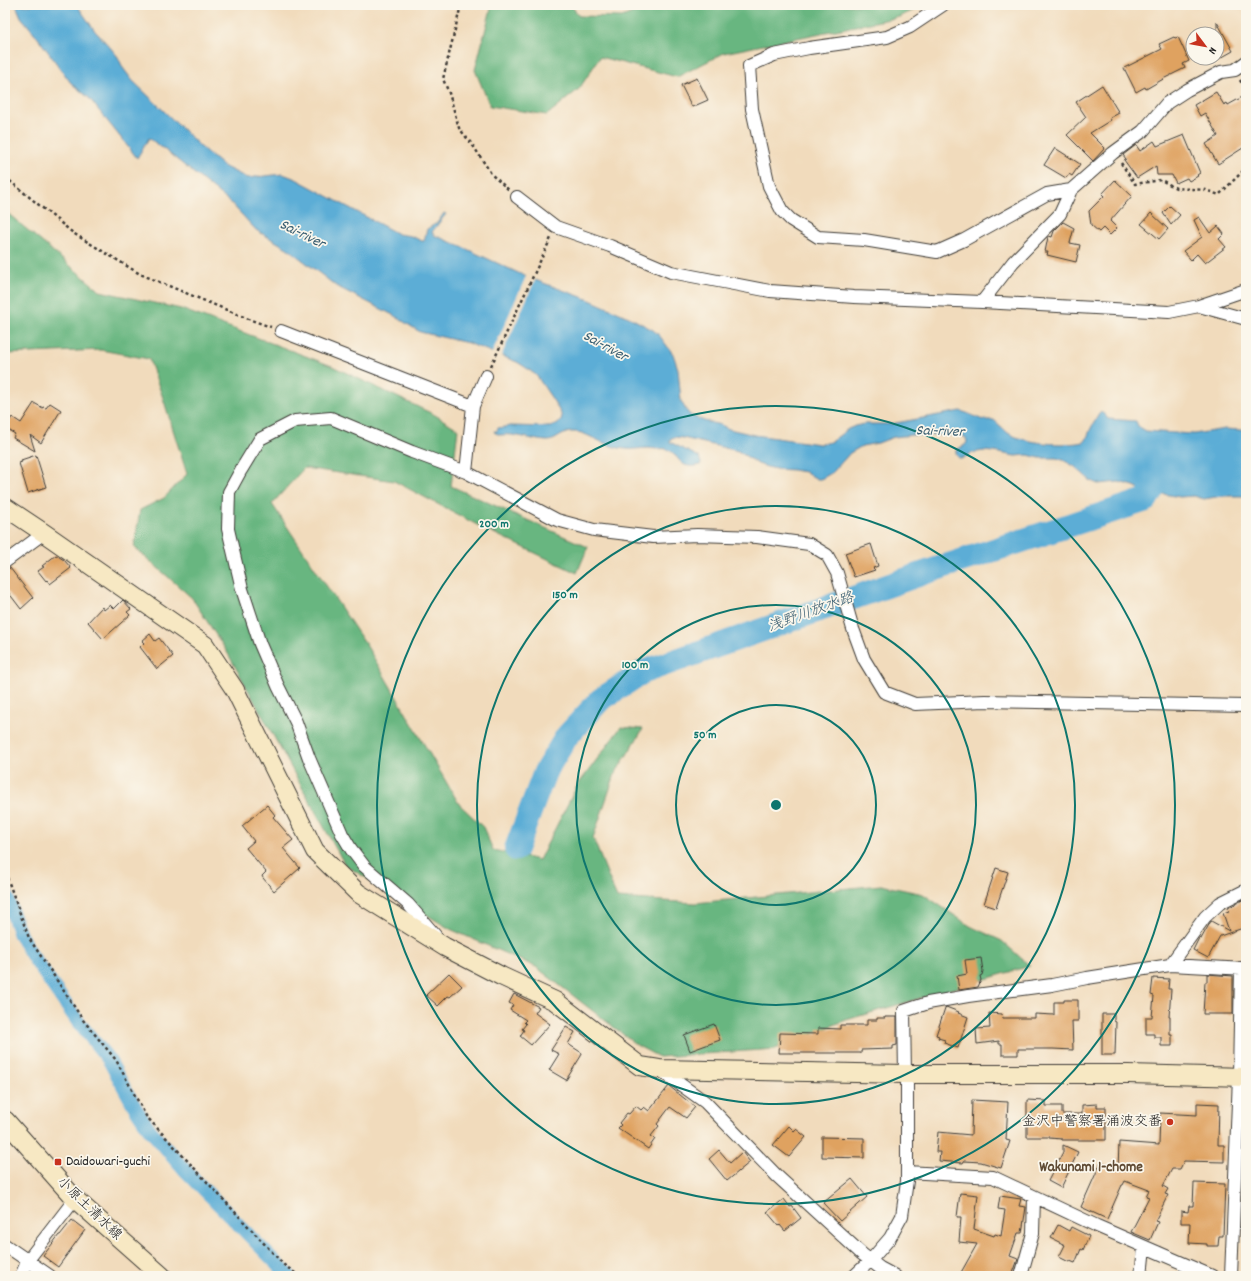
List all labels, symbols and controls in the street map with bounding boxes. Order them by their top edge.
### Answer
north arrow [1185,26,1225,66]
text: N [1203,44,1220,57]
water label: Sai-river [275,215,330,256]
water label: Sai-river [579,326,633,369]
water label: Sai-river [915,420,966,444]
text: 200 m [479,516,509,533]
text: 150 m [552,587,578,604]
water label: 浅野川放水路 [765,587,858,639]
text: 100 m [622,657,648,674]
text: 50 m [693,727,717,744]
centre of rings [769,798,783,812]
place label: 金沢中警察署涌波交番 [1022,1112,1162,1132]
marker: 金沢中警察署涌波交番 [1165,1117,1175,1127]
place label: Daidowari-guchi [66,1152,150,1172]
marker: Daidowari-guchi [53,1157,63,1167]
district label: Wakunami 1-chome [1039,1157,1143,1179]
street label: 小原土清水線 [52,1173,126,1245]

